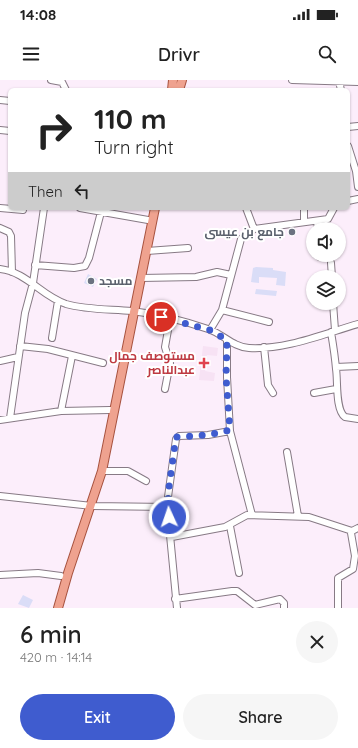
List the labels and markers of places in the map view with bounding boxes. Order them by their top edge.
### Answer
place label: جامع بن عيسى [204,224,284,241]
marker: جامع بن عيسى [287,227,297,237]
place label: مسجد [99,273,132,288]
marker: مسجد [86,276,96,286]
pin [144,300,178,334]
place label: مستوصف جمال عبدالناصر [109,348,195,378]
marker: مستوصف جمال عبدالناصر [198,357,210,369]

